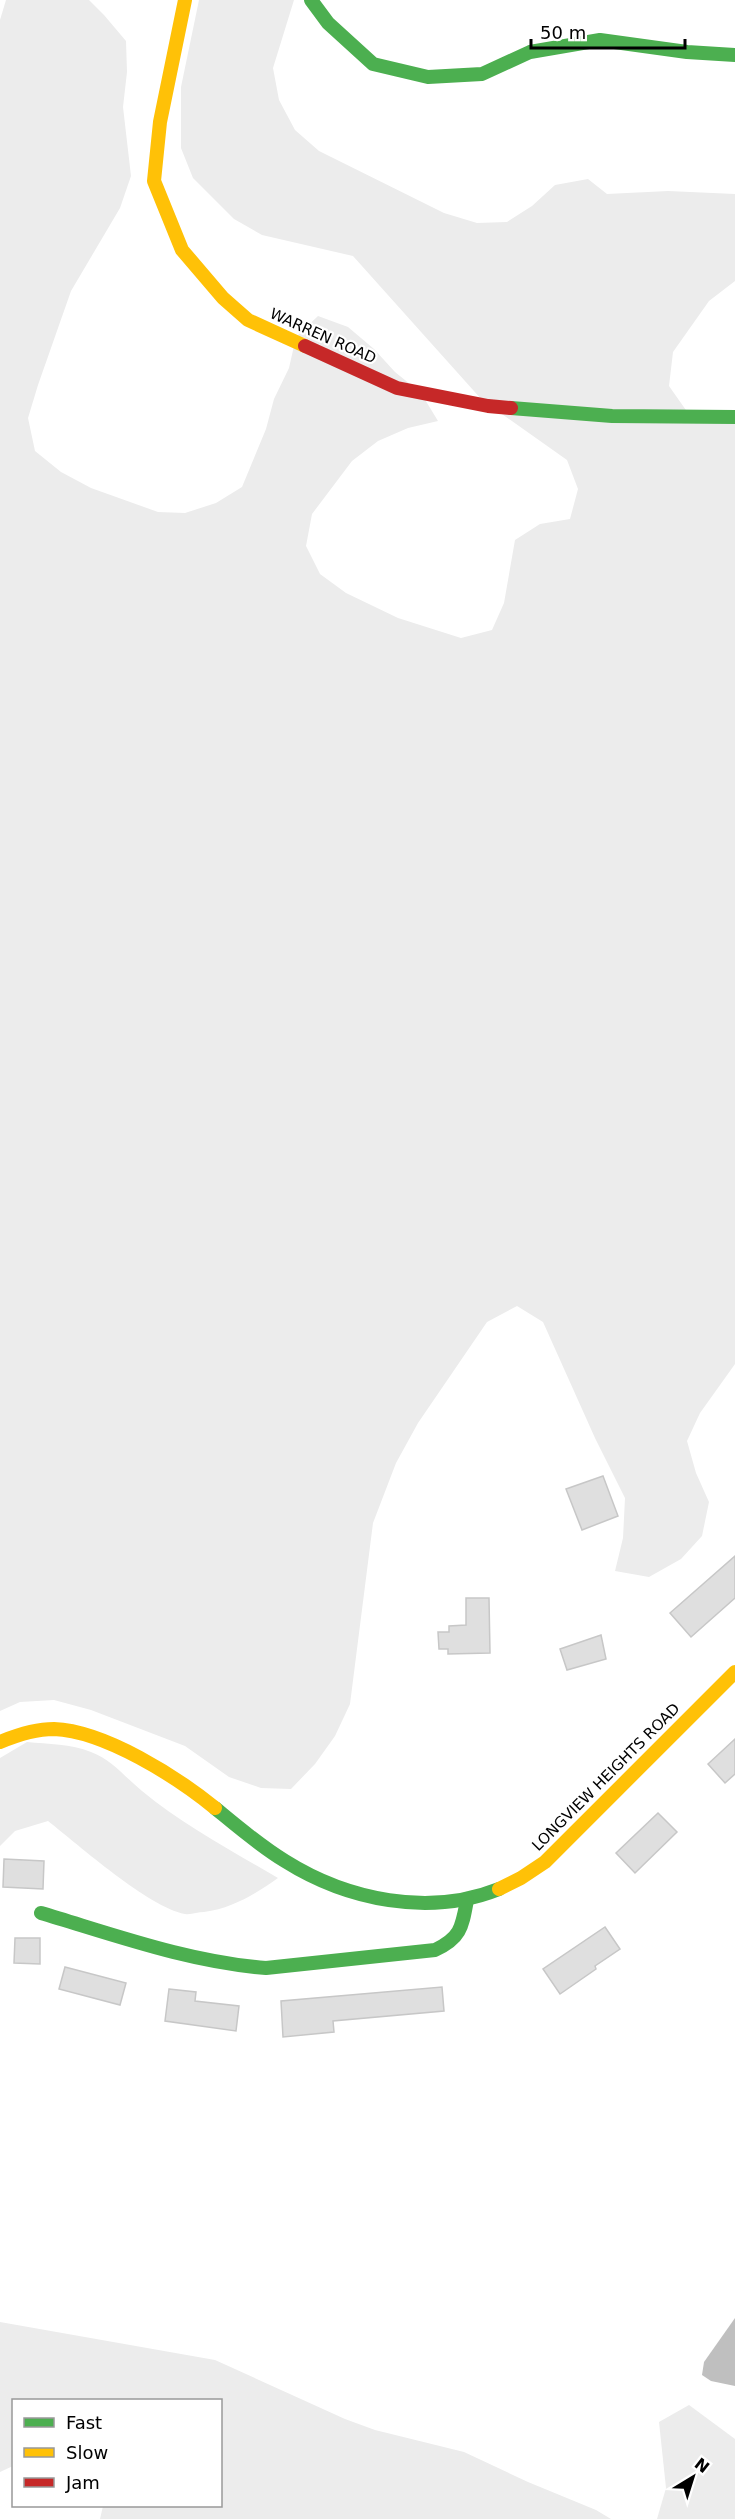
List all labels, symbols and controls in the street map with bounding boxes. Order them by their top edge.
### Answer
scale bar [531,12,686,50]
text: 50 m [540,22,586,43]
street label: WARREN ROAD [267,305,379,367]
street label: LONGVIEW HEIGHTS ROAD [528,1699,684,1855]
legend [12,2399,222,2507]
text: Fast [66,2412,102,2433]
text: Slow [66,2442,108,2463]
north arrow [663,2447,723,2507]
text: N [691,2454,713,2477]
text: Jam [65,2472,100,2493]

